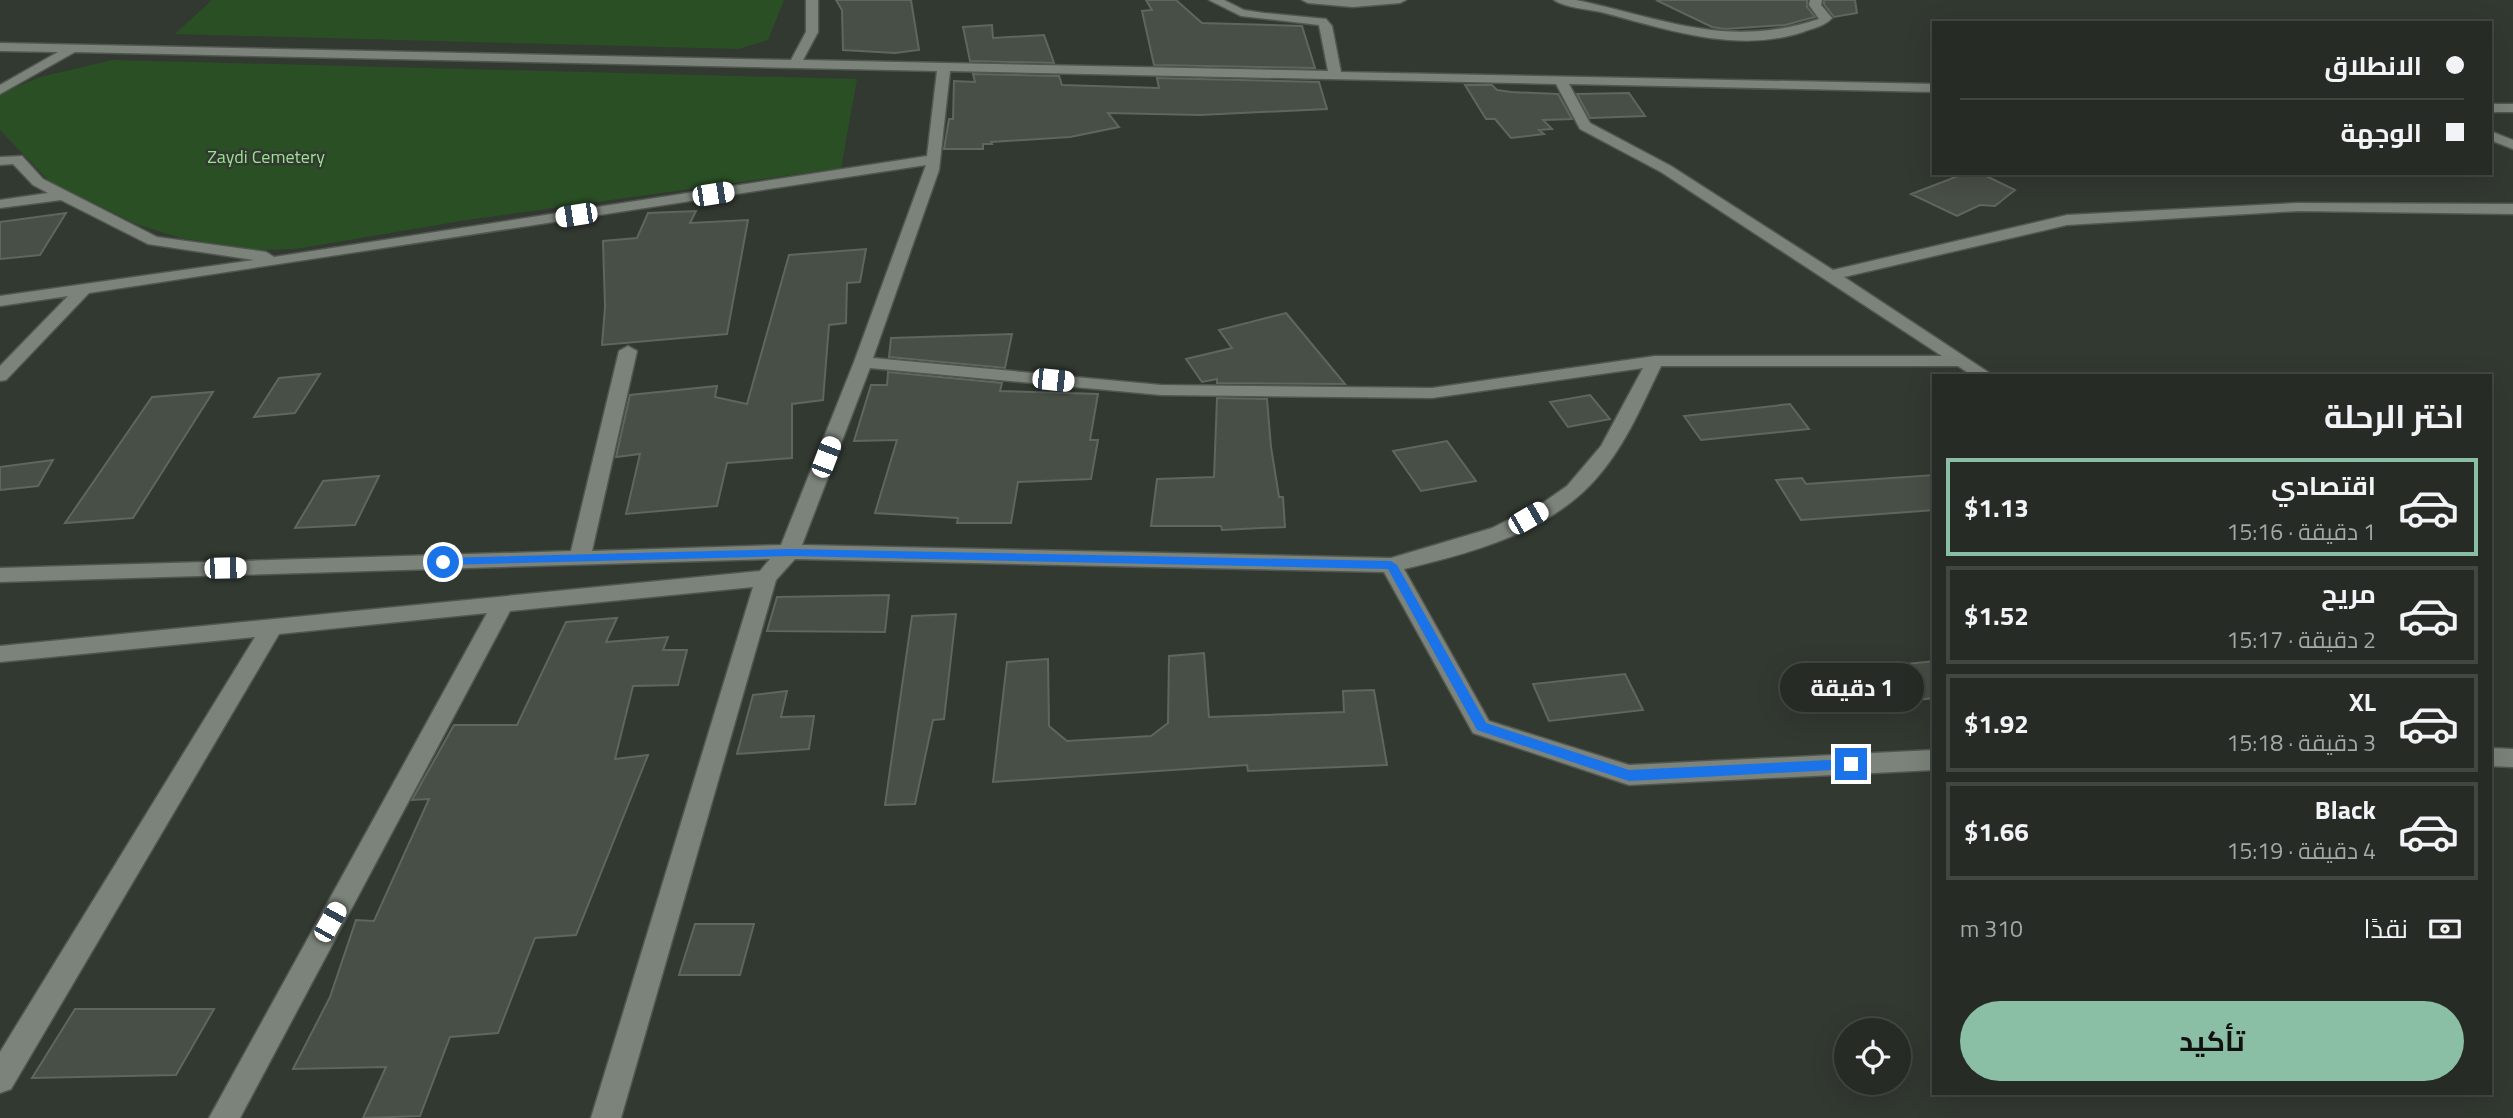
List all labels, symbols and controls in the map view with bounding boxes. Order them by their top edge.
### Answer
text: الانطلاق [2324,46,2422,85]
text: الوجهة [2341,113,2422,152]
park label: Zaydi Cemetery [207,143,325,170]
car [691,180,736,208]
car [554,201,599,229]
car [1032,367,1075,393]
text: اختر الرحلة [2324,392,2464,440]
car [809,434,844,480]
text: اقتصادي [2271,466,2376,505]
icon: car [2397,476,2460,539]
text: $1.13 [1964,488,2029,527]
car [1505,498,1552,538]
text: 1 دقيقة · 15:16 [2227,514,2376,549]
route start [427,546,459,578]
car [204,557,247,579]
text: مريح [2321,574,2376,613]
icon: car [2397,584,2460,647]
text: $1.52 [1964,596,2029,635]
text: 2 دقيقة · 15:17 [2227,622,2376,657]
callout: 1 دقيقة [1779,662,1923,712]
text: 1 دقيقة [1811,670,1893,705]
text: XL [2349,682,2376,721]
icon: car [2397,692,2460,755]
text: $1.92 [1964,704,2029,743]
text: 3 دقيقة · 15:18 [2227,725,2376,760]
route end [1835,748,1867,780]
text: Black [2315,790,2376,829]
icon: car [2397,800,2460,863]
text: $1.66 [1964,812,2029,851]
text: 4 دقيقة · 15:19 [2227,833,2376,868]
car [311,899,350,945]
text: نقدًا [2364,909,2408,948]
icon: cash [2426,910,2464,948]
text: 310 m [1960,911,2023,946]
button: تأكيد [1960,1001,2464,1081]
map controls [1834,1018,1911,1095]
button: locate [1834,1018,1911,1095]

